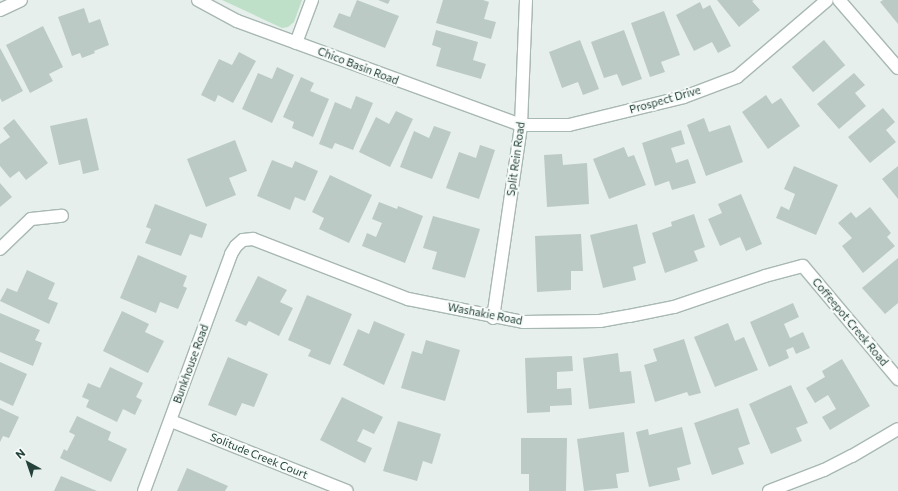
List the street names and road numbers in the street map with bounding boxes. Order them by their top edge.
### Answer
street label: Chico Basin Road [316,45,400,87]
street label: Prospect Drive [628,84,702,116]
street label: Split Rein Road [504,121,528,197]
street label: Coffeepot Creek Road [809,275,891,369]
street label: Washakie Road [447,300,523,328]
street label: Bunkhouse Road [171,323,211,405]
street label: Solitude Creek Court [208,430,310,482]

